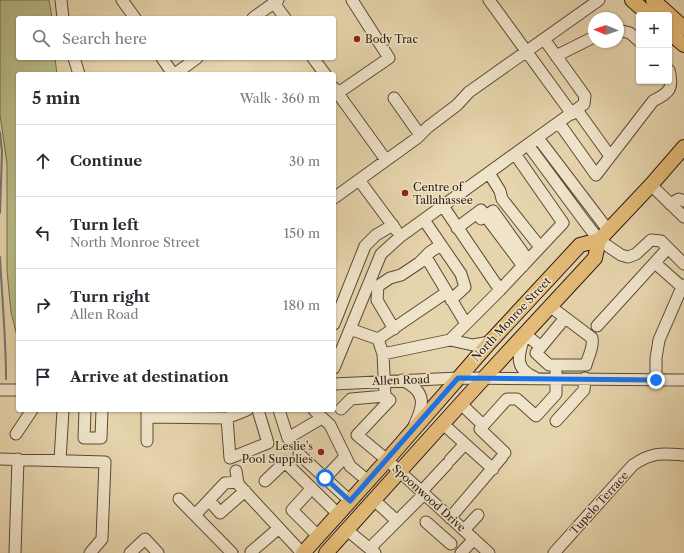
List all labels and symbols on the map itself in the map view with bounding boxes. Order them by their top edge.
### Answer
north arrow [588,12,624,48]
place label: Body Trac [365,32,418,46]
marker: Body Trac [352,34,362,44]
place label: Centre of Tallahassee [413,180,473,207]
marker: Centre of Tallahassee [400,188,410,198]
street label: North Monroe Street [468,274,554,364]
route end [647,371,665,389]
street label: Allen Road [371,372,430,388]
place label: Leslie's Pool Supplies [242,439,313,466]
marker: Leslie's Pool Supplies [316,447,326,457]
street label: Spoonwood Drive [389,461,469,535]
street label: Tupelo Terrace [567,468,631,538]
route start [316,469,334,487]

